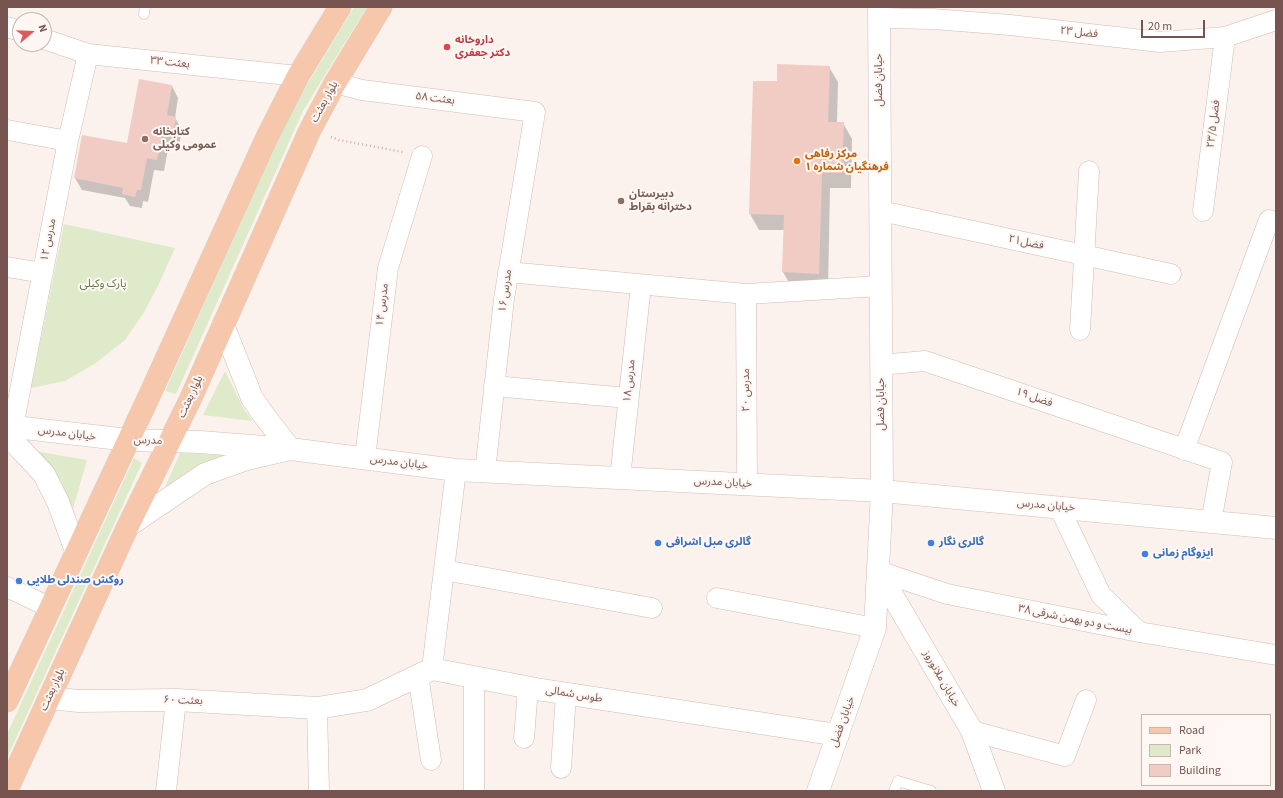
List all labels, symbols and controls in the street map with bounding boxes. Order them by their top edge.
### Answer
north arrow [12,12,52,52]
scale bar [1143,12,1207,38]
text: 20 m [1148,18,1172,35]
text: N [35,22,51,34]
street label: فضل ۲۳ [1059,24,1099,42]
place label: داروخانه دکتر جعفری [455,34,510,60]
marker: داروخانه دکتر جعفری [442,42,452,52]
street label: خیابان فضل [873,53,887,107]
street label: بعثت ۳۳ [150,54,190,72]
street label: بلوار بعثت [308,79,342,125]
street label: بعثت ۵۸ [415,90,455,108]
street label: فضل ۲۳/۵ [1205,99,1223,149]
place label: کتابخانه عمومی وکیلی [153,126,217,152]
marker: کتابخانه عمومی وکیلی [140,134,150,144]
place label: مرکز رفاهی فرهنگیان شماره ۱ [805,148,889,174]
marker: مرکز رفاهی فرهنگیان شماره ۱ [792,156,802,166]
place label: دبیرستان دخترانه بقراط [629,188,692,214]
marker: دبیرستان دخترانه بقراط [616,196,626,206]
street label: مدرس ۱۲ [38,217,60,263]
street label: فضل۲۱ [1007,233,1045,253]
street label: مدرس ۱۶ [496,269,516,313]
park label: پارک وکیلی [80,278,126,292]
street label: مدرس ۱۴ [374,283,392,327]
street label: مدرس ۱۸ [621,359,639,403]
street label: مدرس ۲۰ [740,368,754,412]
street label: بلوار بعثت [175,374,207,420]
street label: خیابان فضل [875,377,889,431]
street label: فضل ۱۹ [1014,386,1054,410]
street label: خیابان مدرس [37,424,97,444]
street label: مدرس [133,434,163,448]
street label: خیابان مدرس [369,453,429,473]
street label: خیابان مدرس [694,475,752,491]
street label: خیابان مدرس [1016,497,1076,515]
place label: گالری مبل اشرافی [666,536,751,550]
place label: گالری نگار [939,536,984,550]
marker: گالری مبل اشرافی [653,538,663,548]
marker: گالری نگار [926,538,936,548]
place label: ایزوگام زمانی [1153,547,1213,561]
marker: ایزوگام زمانی [1140,549,1150,559]
place label: روکش صندلی طلایی [27,574,124,588]
marker: روکش صندلی طلایی [14,576,24,586]
street label: بیست و دو بهمن شرقی ۳۸ [1017,602,1133,638]
street label: خیابان ملانوروز [919,648,963,710]
street label: بلوار بعثت [37,667,69,713]
street label: طوس شمالی [545,684,603,706]
street label: بعثت ۶۰ [163,694,203,708]
street label: خیابان فضل [828,695,858,749]
legend [1141,714,1271,786]
text: Road [1179,722,1205,739]
text: Park [1179,742,1201,759]
text: Building [1179,762,1221,779]

